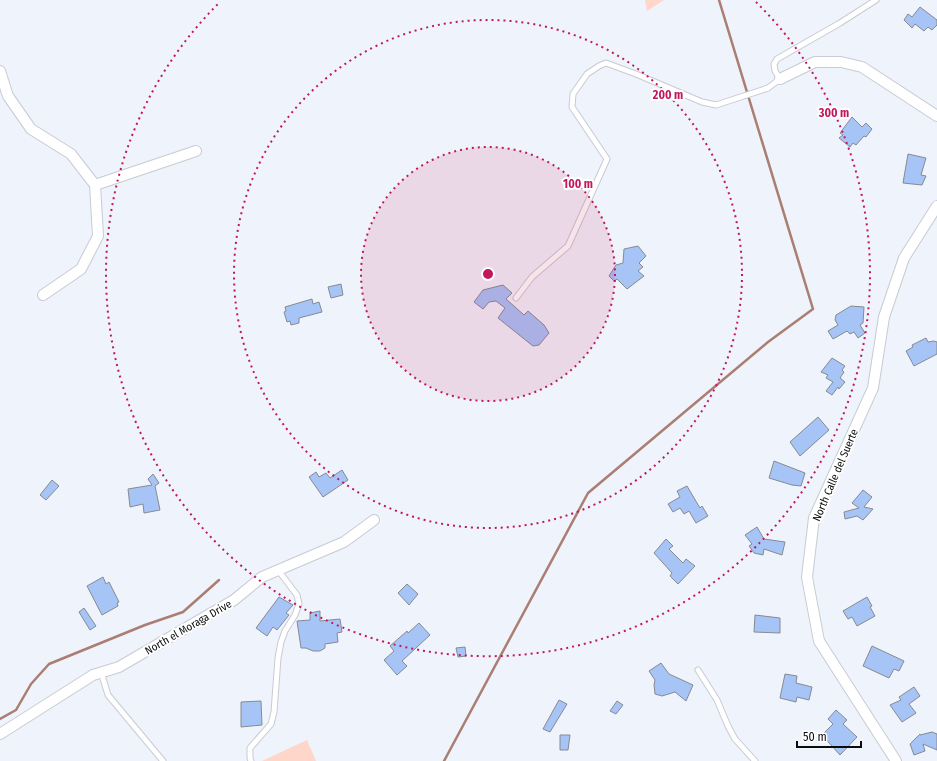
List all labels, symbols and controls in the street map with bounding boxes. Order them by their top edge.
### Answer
text: 200 m [652,88,683,102]
text: 300 m [818,106,849,120]
text: 100 m [563,177,593,191]
centre of rings [481,267,495,281]
street label: North Calle del Suerte [810,427,861,523]
street label: North el Moraga Drive [143,597,234,658]
scale bar [797,723,861,749]
text: 50 m [803,730,827,744]

